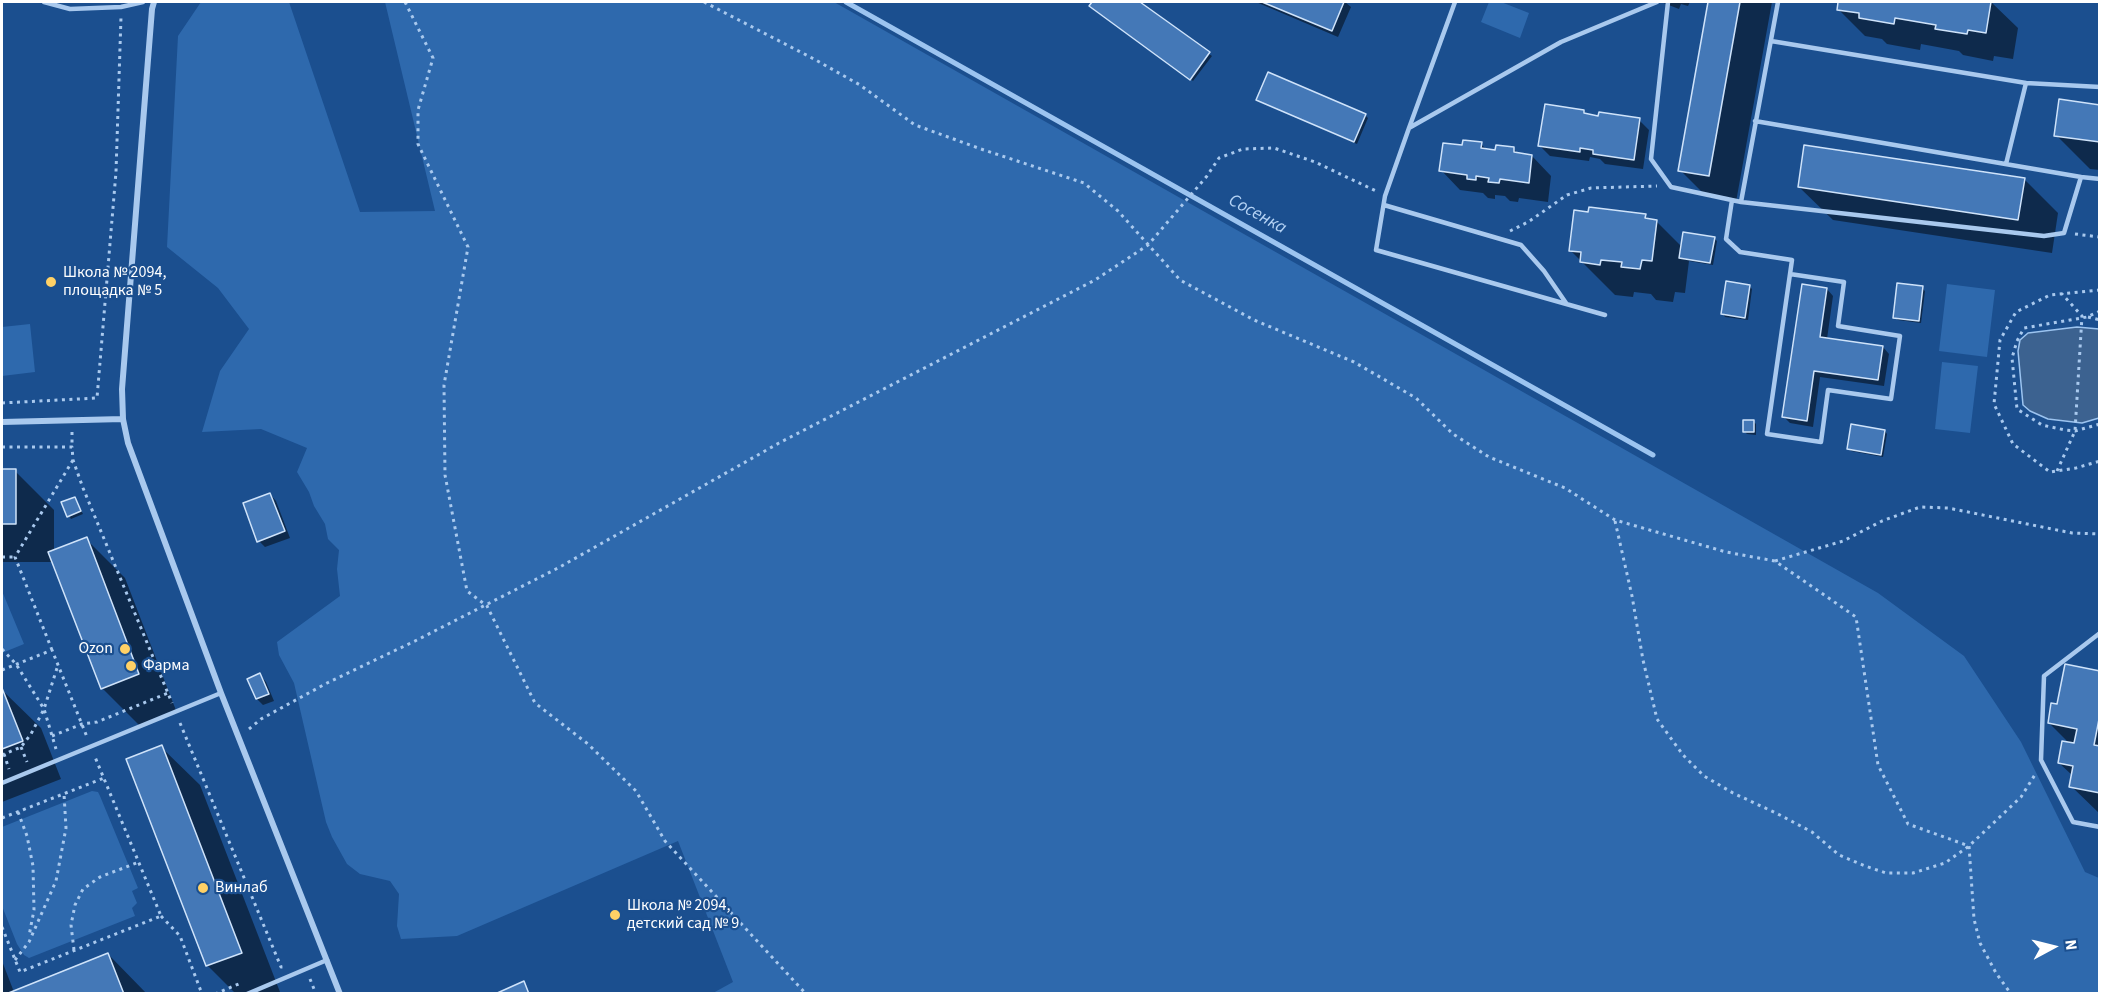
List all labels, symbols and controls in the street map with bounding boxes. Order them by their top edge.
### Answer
water label: Сосенка [1224,190,1290,240]
place label: Школа № 2094, площадка № 5 [63,263,166,301]
marker: Школа № 2094, площадка № 5 [44,275,58,289]
place label: Ozon [78,639,113,659]
marker: Ozon [118,642,132,656]
place label: Фарма [143,656,190,676]
marker: Фарма [124,659,138,673]
place label: Винлаб [215,878,268,898]
marker: Винлаб [196,881,210,895]
place label: Школа № 2094, детский сад № 9 [627,896,739,934]
marker: Школа № 2094, детский сад № 9 [608,908,622,922]
north arrow [2023,917,2083,977]
text: N [2059,938,2082,951]

